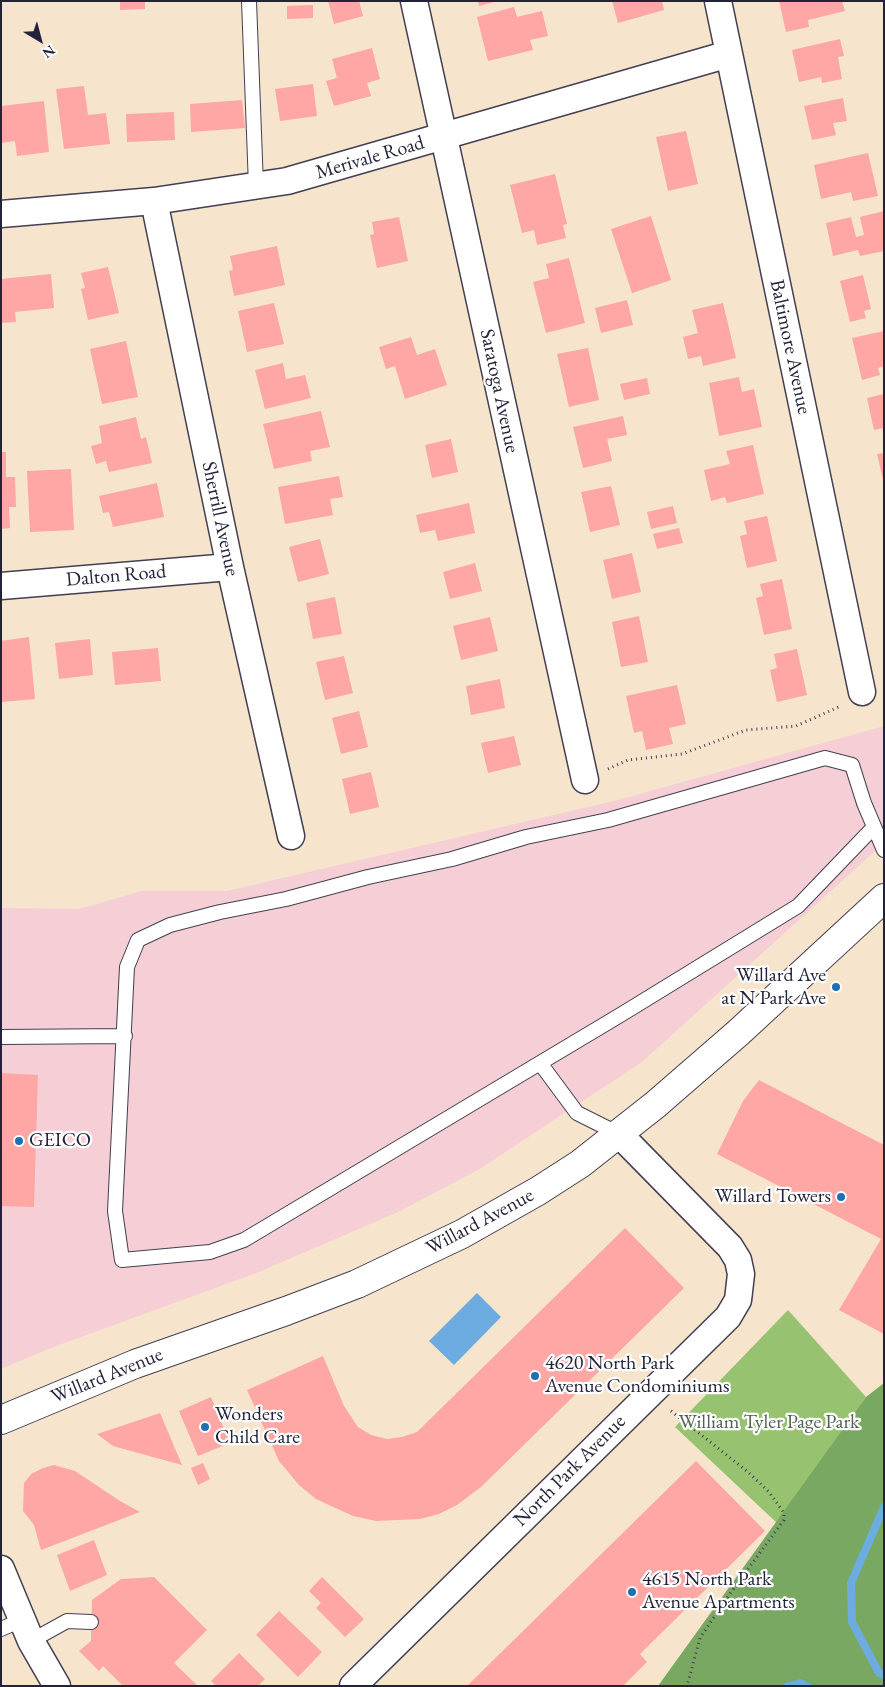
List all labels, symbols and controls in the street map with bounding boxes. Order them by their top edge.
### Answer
north arrow [15,15,65,65]
text: N [39,41,59,63]
street label: Merivale Road [313,131,427,185]
street label: Baltimore Avenue [764,277,816,417]
street label: Saratoga Avenue [474,327,524,455]
street label: Sherrill Avenue [196,459,244,579]
street label: Dalton Road [65,560,167,592]
place label: Willard Ave at N Park Ave [721,964,826,1011]
marker: Willard Ave at N Park Ave [830,981,842,993]
place label: GEICO [29,1129,91,1153]
marker: GEICO [13,1135,25,1147]
street label: Willard Avenue [422,1184,538,1260]
place label: Willard Towers [715,1185,831,1209]
marker: Willard Towers [835,1191,847,1203]
street label: Willard Avenue [48,1343,166,1409]
place label: 4620 North Park Avenue Condominiums [545,1352,730,1399]
marker: 4620 North Park Avenue Condominiums [529,1370,541,1382]
place label: Wonders Child Care [215,1403,300,1450]
street label: North Park Avenue [509,1410,631,1532]
park label: William Tyler Page Park [679,1411,859,1435]
marker: Wonders Child Care [199,1421,211,1433]
place label: 4615 North Park Avenue Apartments [642,1568,795,1615]
marker: 4615 North Park Avenue Apartments [626,1586,638,1598]

